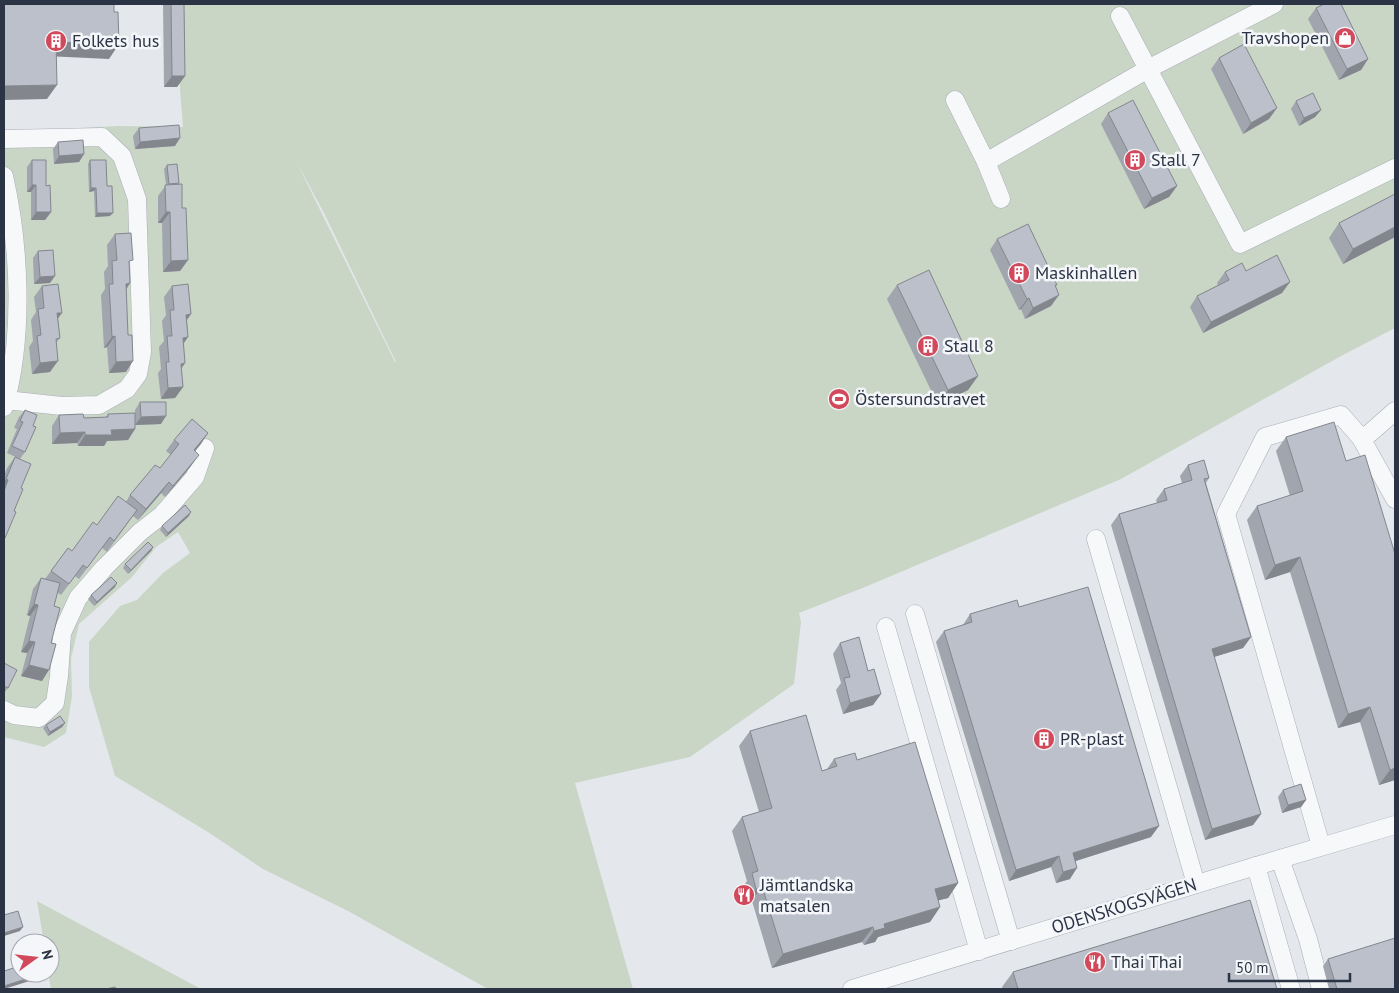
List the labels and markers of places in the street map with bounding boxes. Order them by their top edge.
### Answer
place label: Travshopen [1241,26,1329,49]
shop icon: Travshopen [1333,26,1357,50]
building icon: Folkets hus [44,29,68,53]
place label: Folkets hus [72,29,159,52]
building icon: Stall 7 [1123,148,1147,172]
place label: Stall 7 [1151,148,1201,171]
building icon: Maskinhallen [1007,261,1031,285]
place label: Maskinhallen [1035,261,1137,284]
building icon: Stall 8 [916,334,940,358]
place label: Stall 8 [944,334,994,357]
sports icon: Östersundstravet [827,387,851,411]
place label: Östersundstravet [855,387,985,410]
building icon: PR-plast [1032,727,1056,751]
place label: PR-plast [1060,727,1124,750]
place label: Jämtlandska matsalen [759,873,854,917]
restaurant icon: Jämtlandska matsalen [732,883,756,907]
restaurant icon: Thai Thai [1083,950,1107,974]
place label: Thai Thai [1111,950,1182,973]

